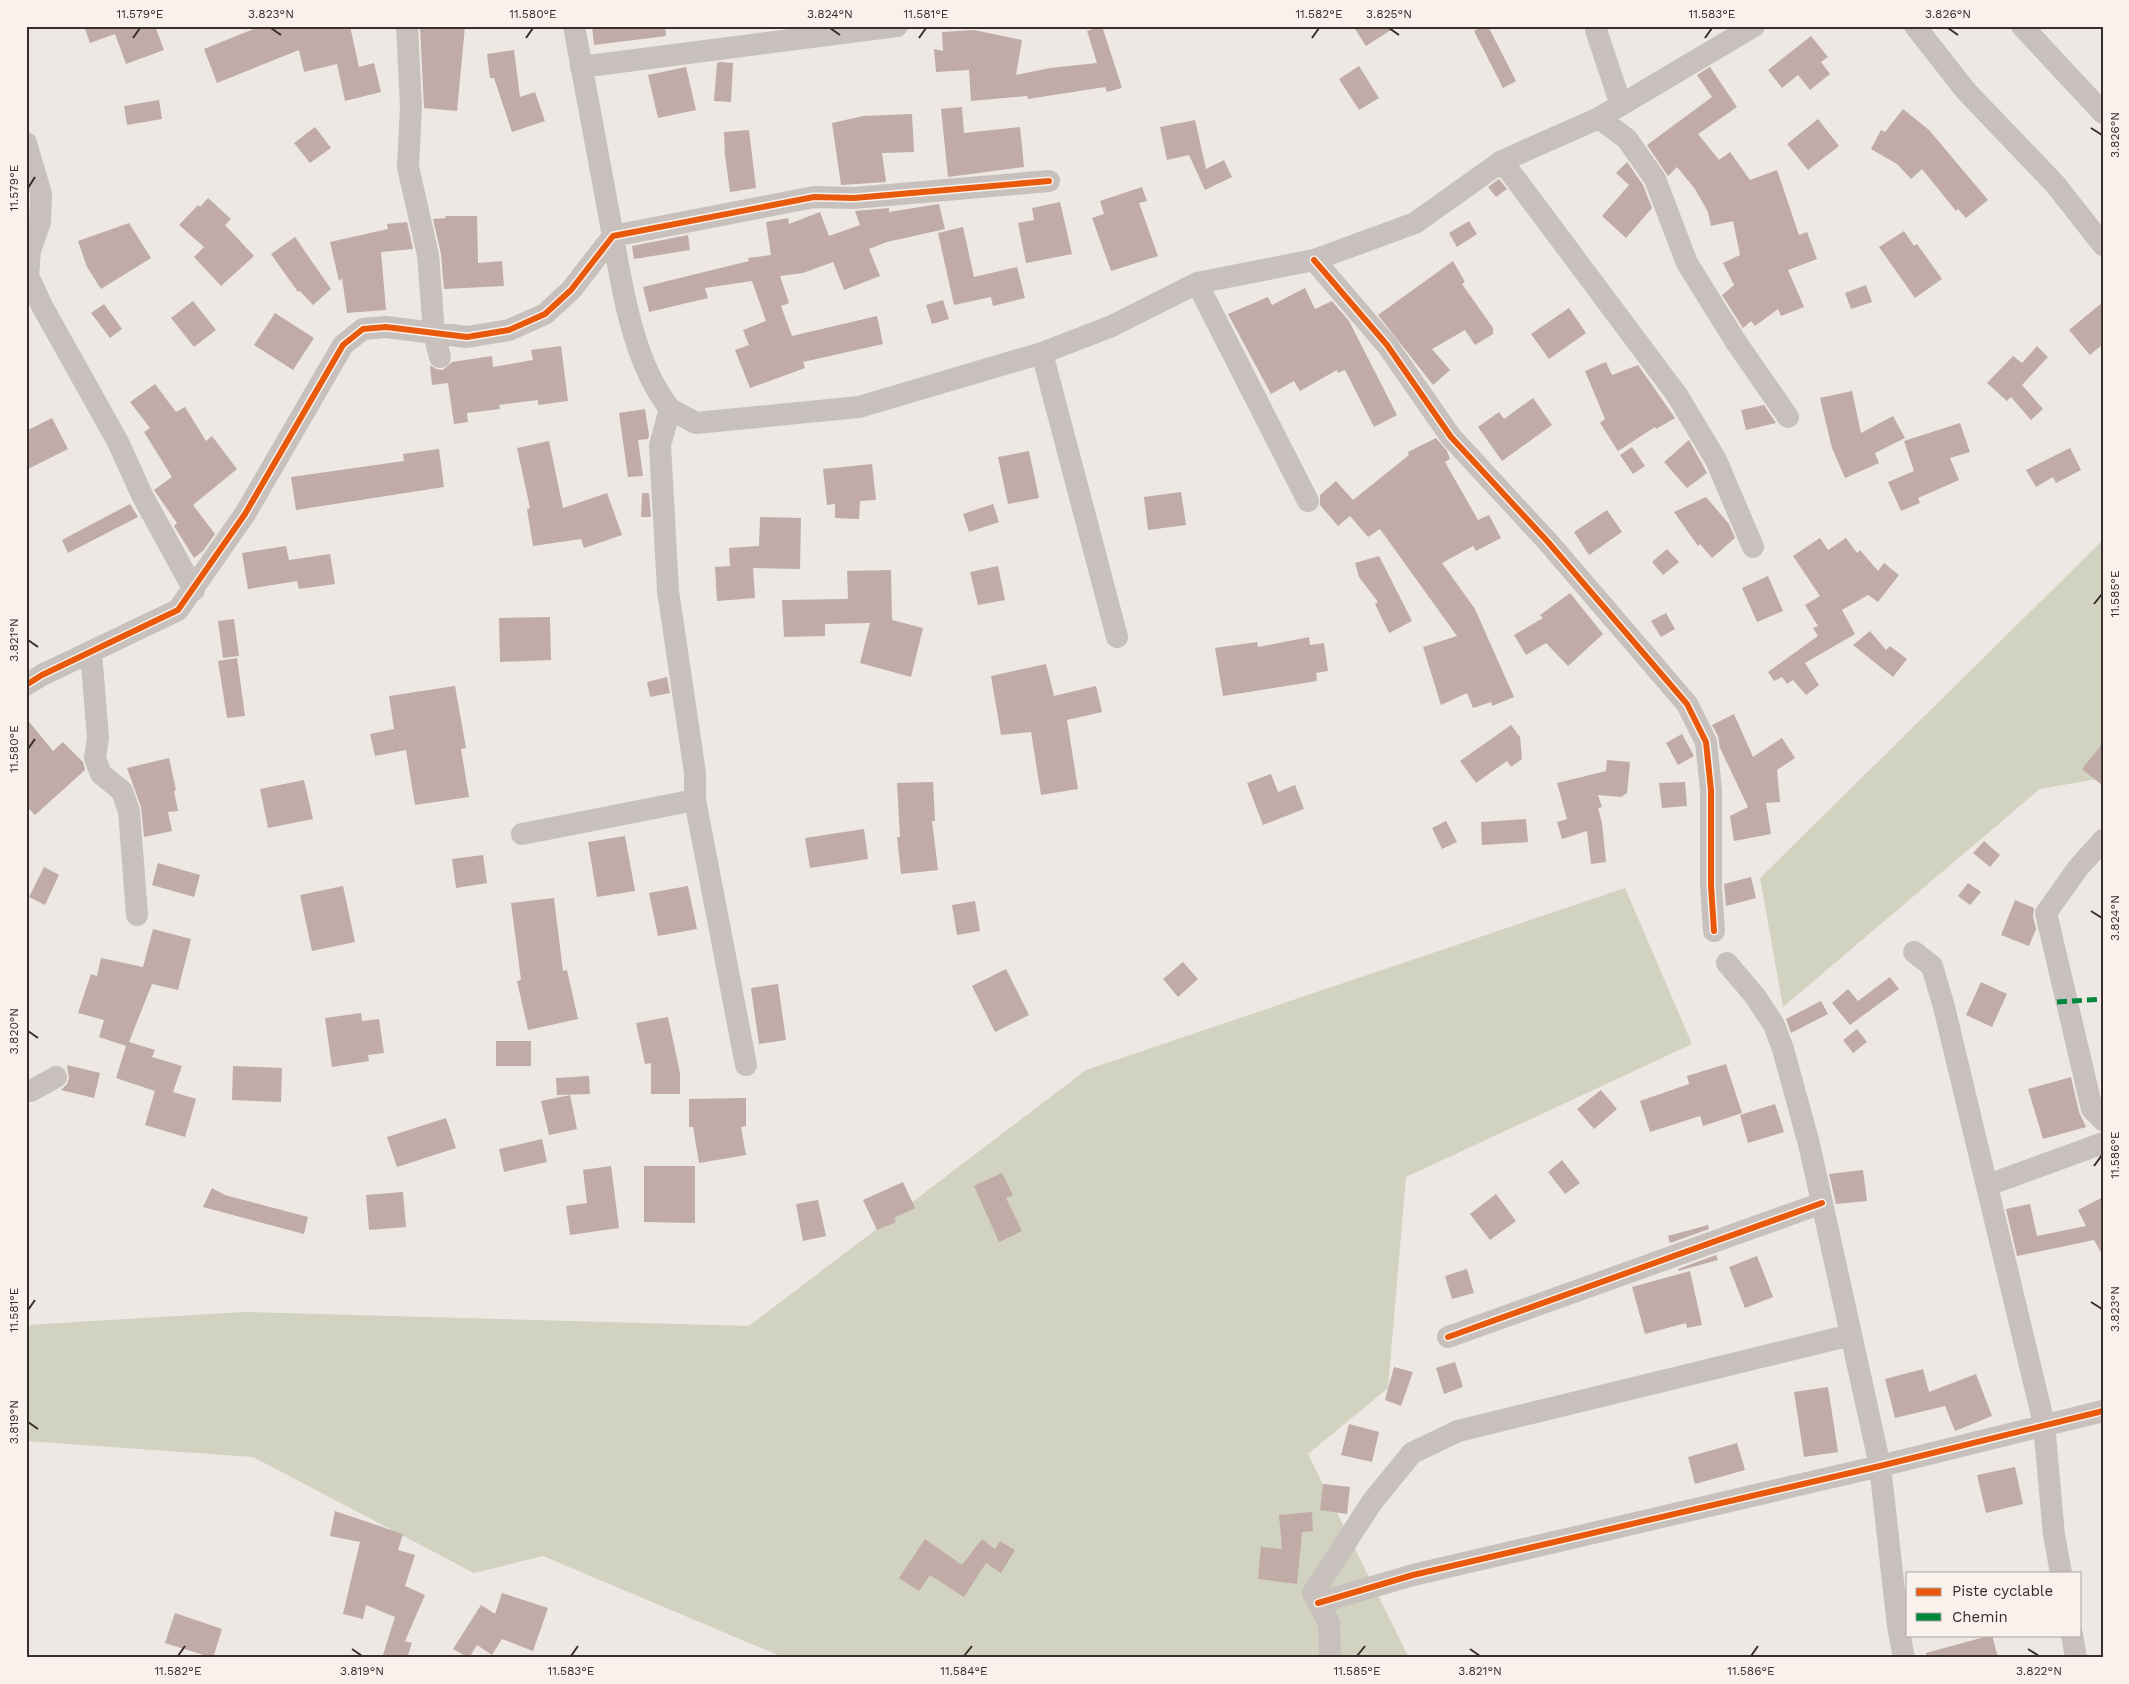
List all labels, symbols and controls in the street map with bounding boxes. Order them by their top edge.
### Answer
text: 11.579°E [117,7,164,21]
text: 3.823°N [248,7,294,21]
text: 11.580°E [509,7,557,21]
text: 3.824°N [807,7,853,21]
text: 11.581°E [904,7,949,21]
text: 11.582°E [1295,7,1343,21]
text: 3.825°N [1366,7,1412,21]
text: 11.583°E [1689,7,1736,21]
text: 3.826°N [1925,7,1971,21]
text: 3.826°N [2108,112,2122,158]
text: 11.579°E [7,164,21,211]
text: 11.585°E [2108,570,2122,618]
text: 3.821°N [7,618,21,662]
text: 11.580°E [7,725,21,773]
text: 3.824°N [2108,895,2122,941]
text: 3.820°N [7,1008,21,1054]
text: 11.586°E [2108,1131,2122,1179]
text: 3.823°N [2108,1286,2122,1332]
text: 11.581°E [7,1287,21,1332]
text: 3.819°N [7,1400,21,1444]
legend [1906,1572,2082,1636]
text: Piste cyclable [1952,1582,2053,1600]
text: Chemin [1952,1608,2008,1626]
text: 11.582°E [154,1664,202,1678]
text: 3.819°N [340,1664,384,1678]
text: 11.583°E [548,1664,595,1678]
text: 11.584°E [940,1664,988,1678]
text: 11.585°E [1333,1664,1381,1678]
text: 3.821°N [1458,1664,1502,1678]
text: 11.586°E [1727,1664,1775,1678]
text: 3.822°N [2016,1664,2062,1678]

